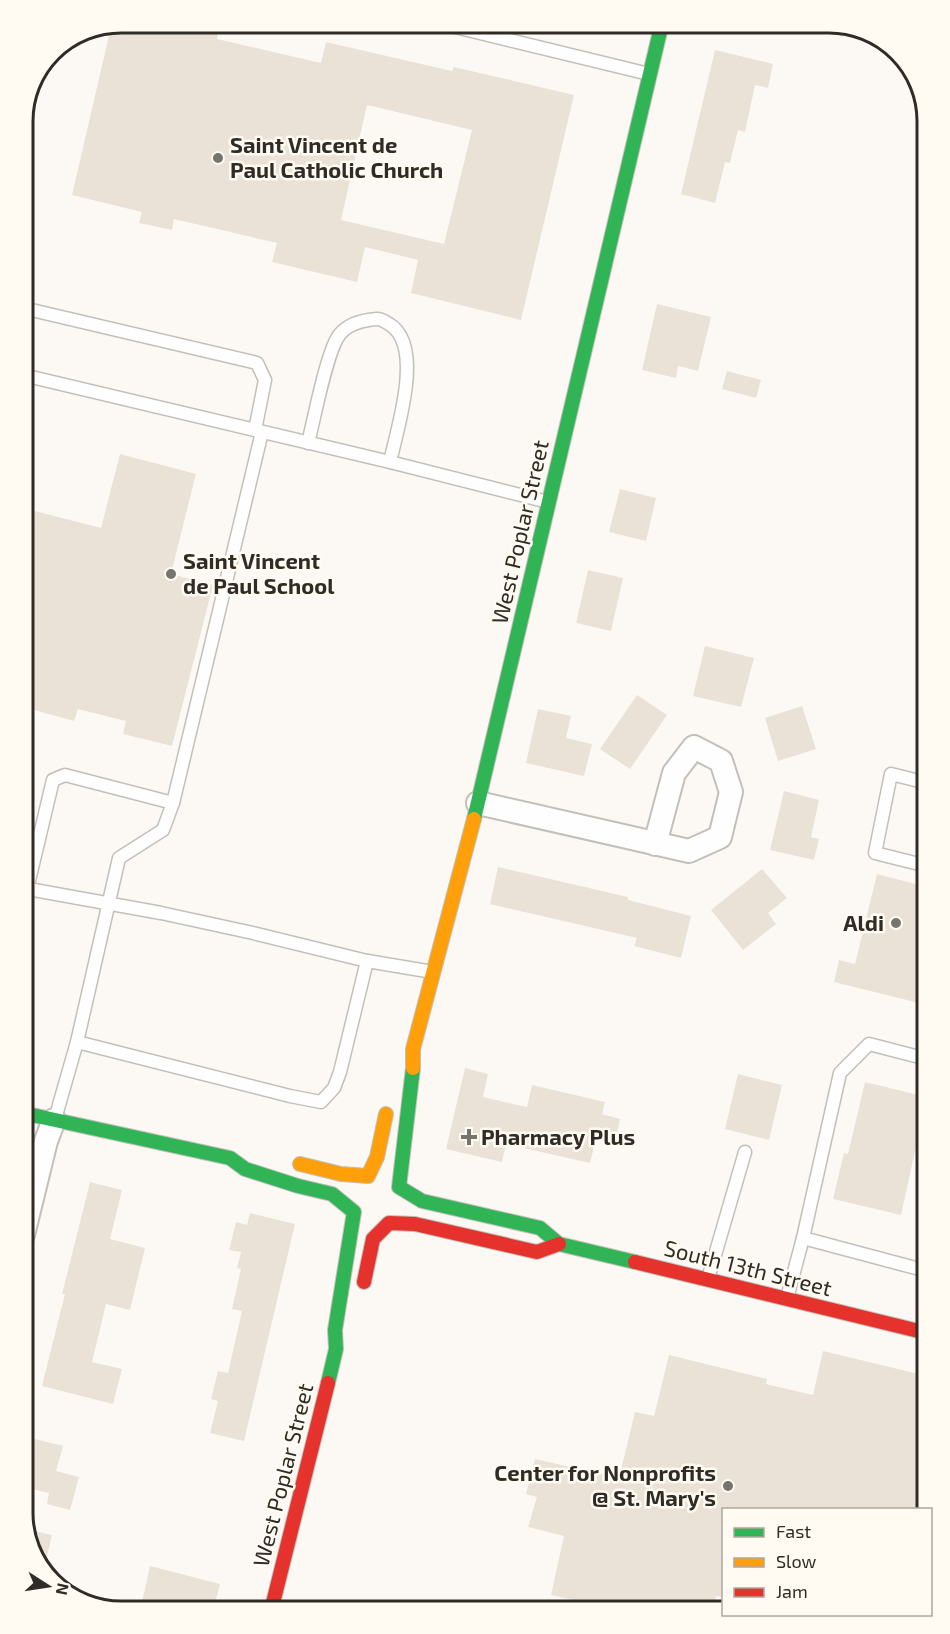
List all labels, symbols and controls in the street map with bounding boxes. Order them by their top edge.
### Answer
place label: Saint Vincent de Paul Catholic Church [230,131,443,182]
marker: Saint Vincent de Paul Catholic Church [211,151,225,165]
street label: West Poplar Street [485,437,553,626]
place label: Saint Vincent de Paul School [183,547,335,598]
marker: Saint Vincent de Paul School [164,567,178,581]
place label: Aldi [843,909,884,935]
marker: Aldi [889,916,903,930]
place label: Pharmacy Plus [481,1123,635,1150]
marker: Pharmacy Plus [462,1130,476,1144]
street label: South 13th Street [662,1234,835,1300]
street label: West Poplar Street [247,1380,317,1569]
place label: Center for Nonprofits @ St. Mary's [494,1459,716,1511]
marker: Center for Nonprofits @ St. Mary's [721,1479,735,1493]
legend [722,1508,932,1616]
text: Fast [776,1520,811,1542]
text: Slow [776,1550,817,1572]
north arrow [18,1556,78,1616]
text: Jam [776,1580,808,1602]
text: N [53,1582,74,1597]

